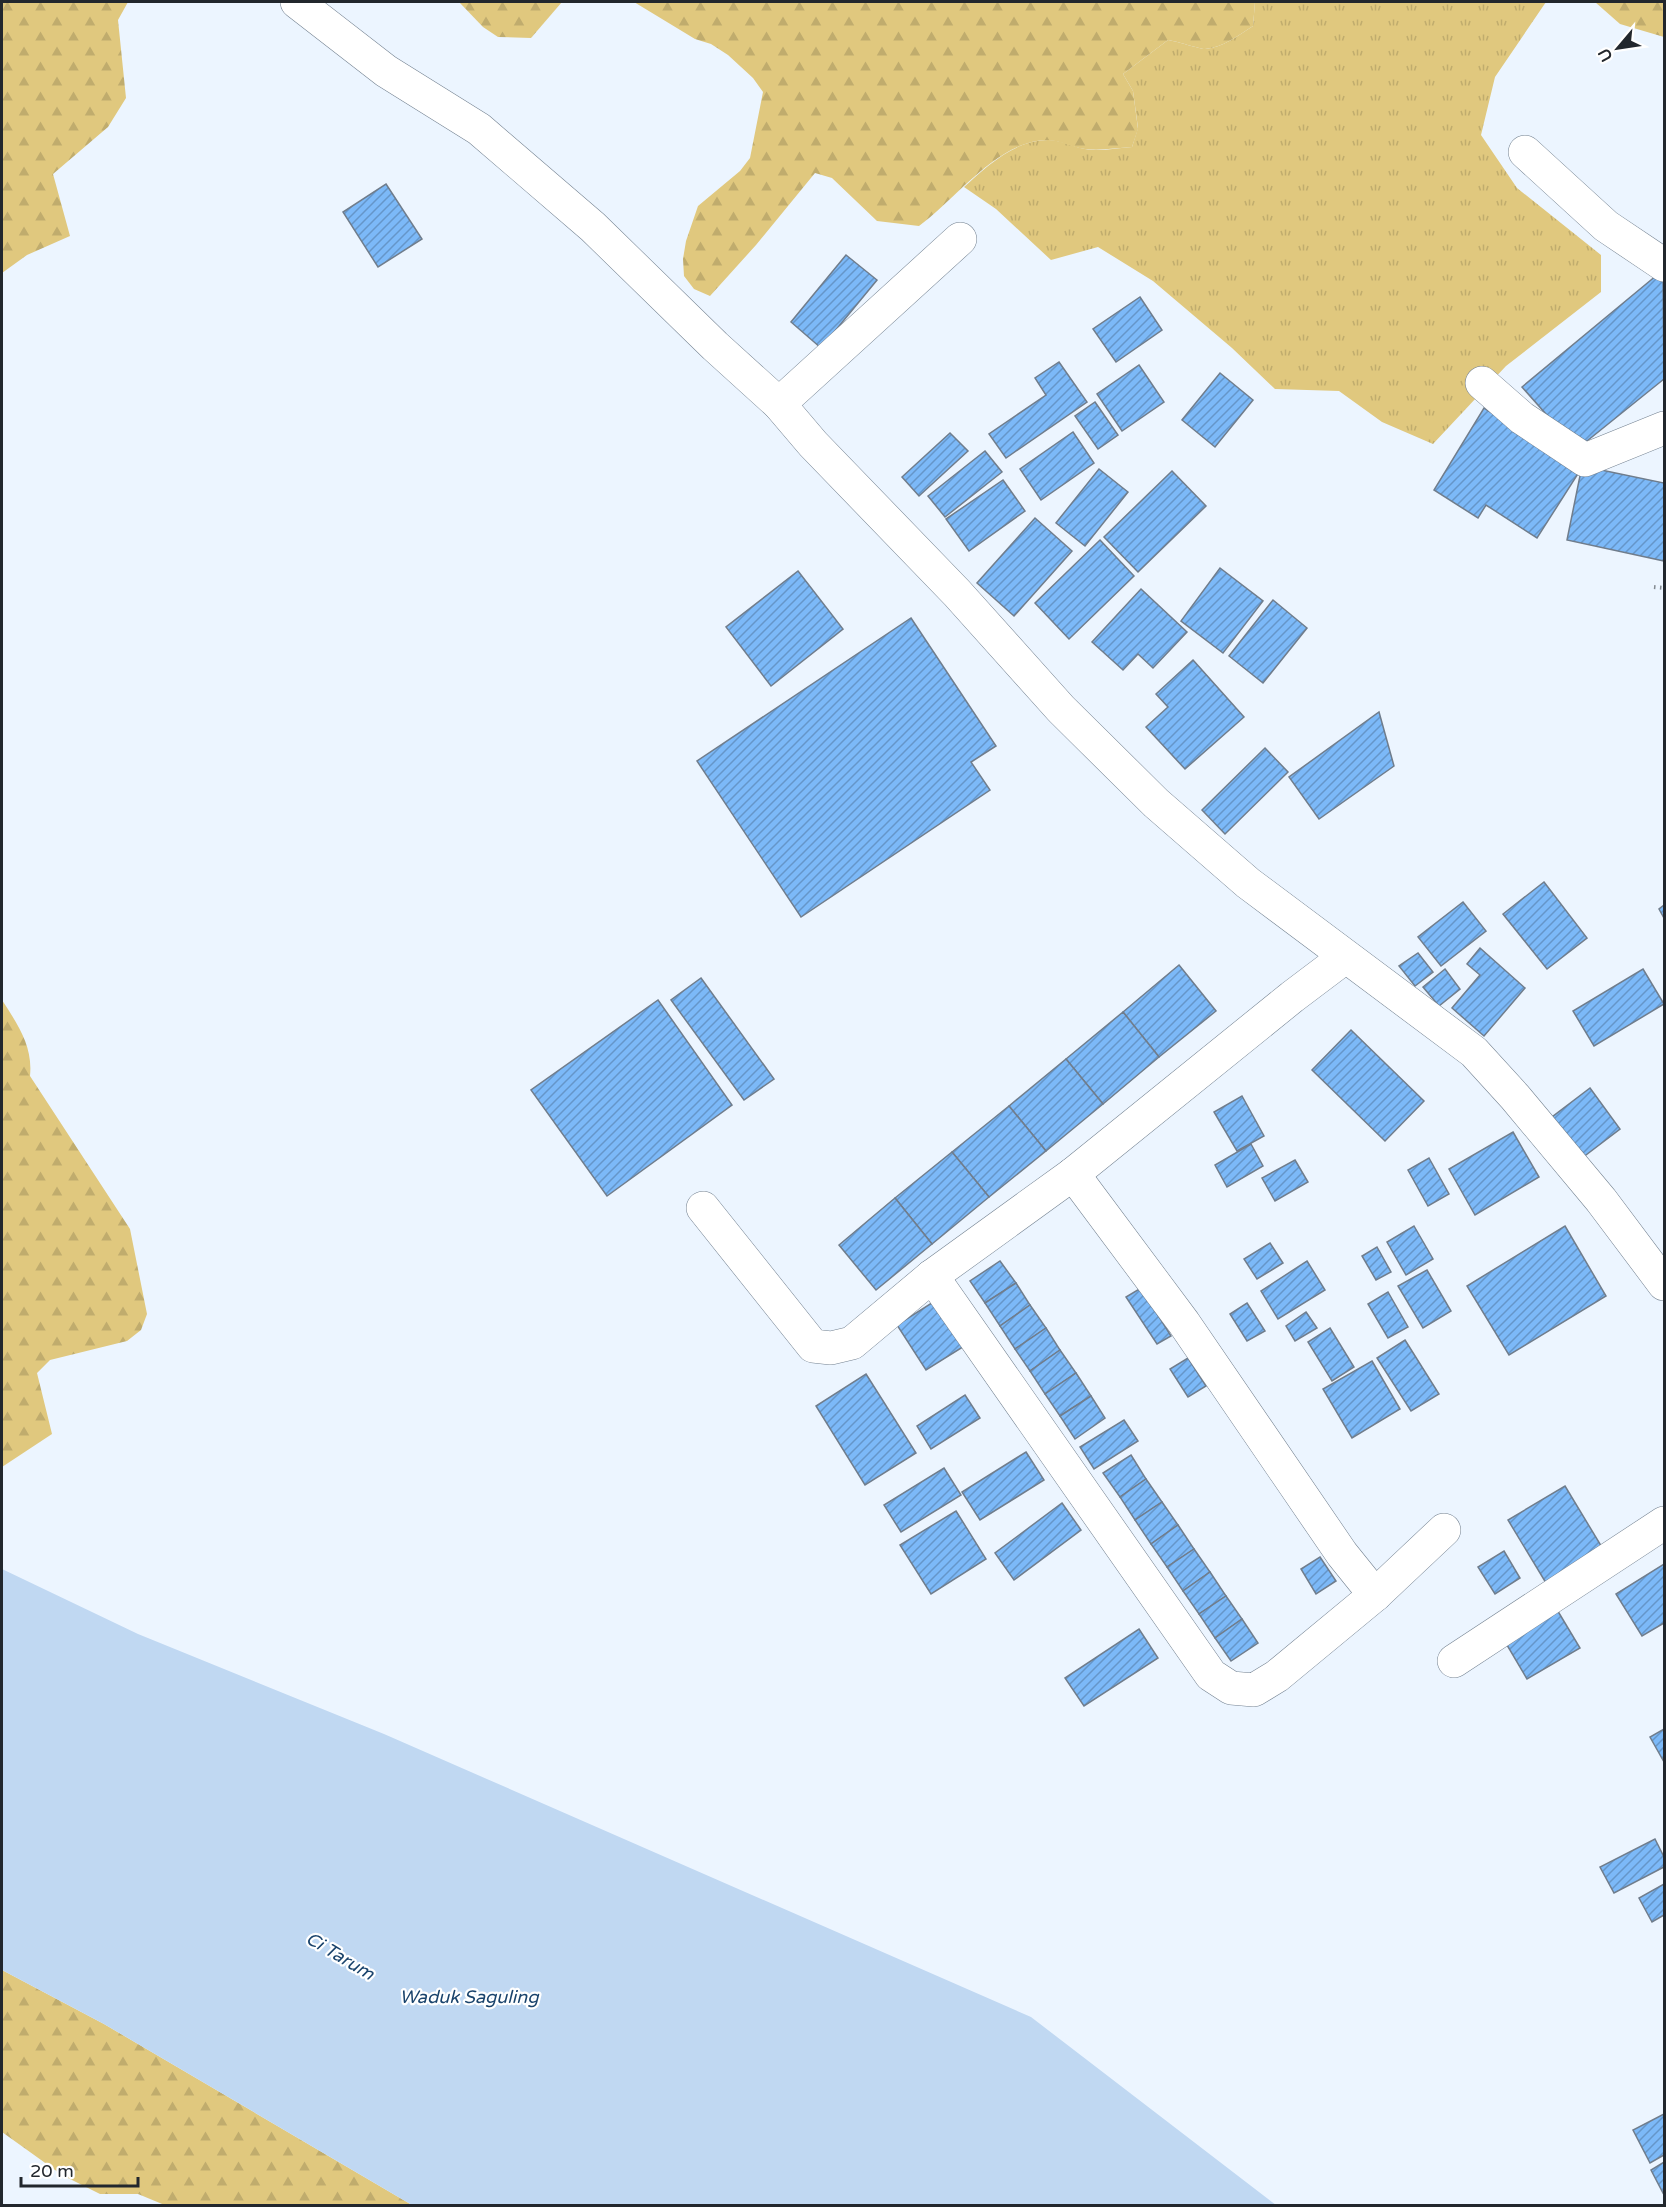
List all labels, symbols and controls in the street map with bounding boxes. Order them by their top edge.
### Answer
north arrow [1588,18,1648,78]
text: U [1594,45,1617,65]
water label: Ci Tarum [302,1927,379,1985]
water label: Waduk Saguling [399,1986,540,2008]
scale bar [21,2150,138,2188]
text: 20 m [30,2160,74,2182]

